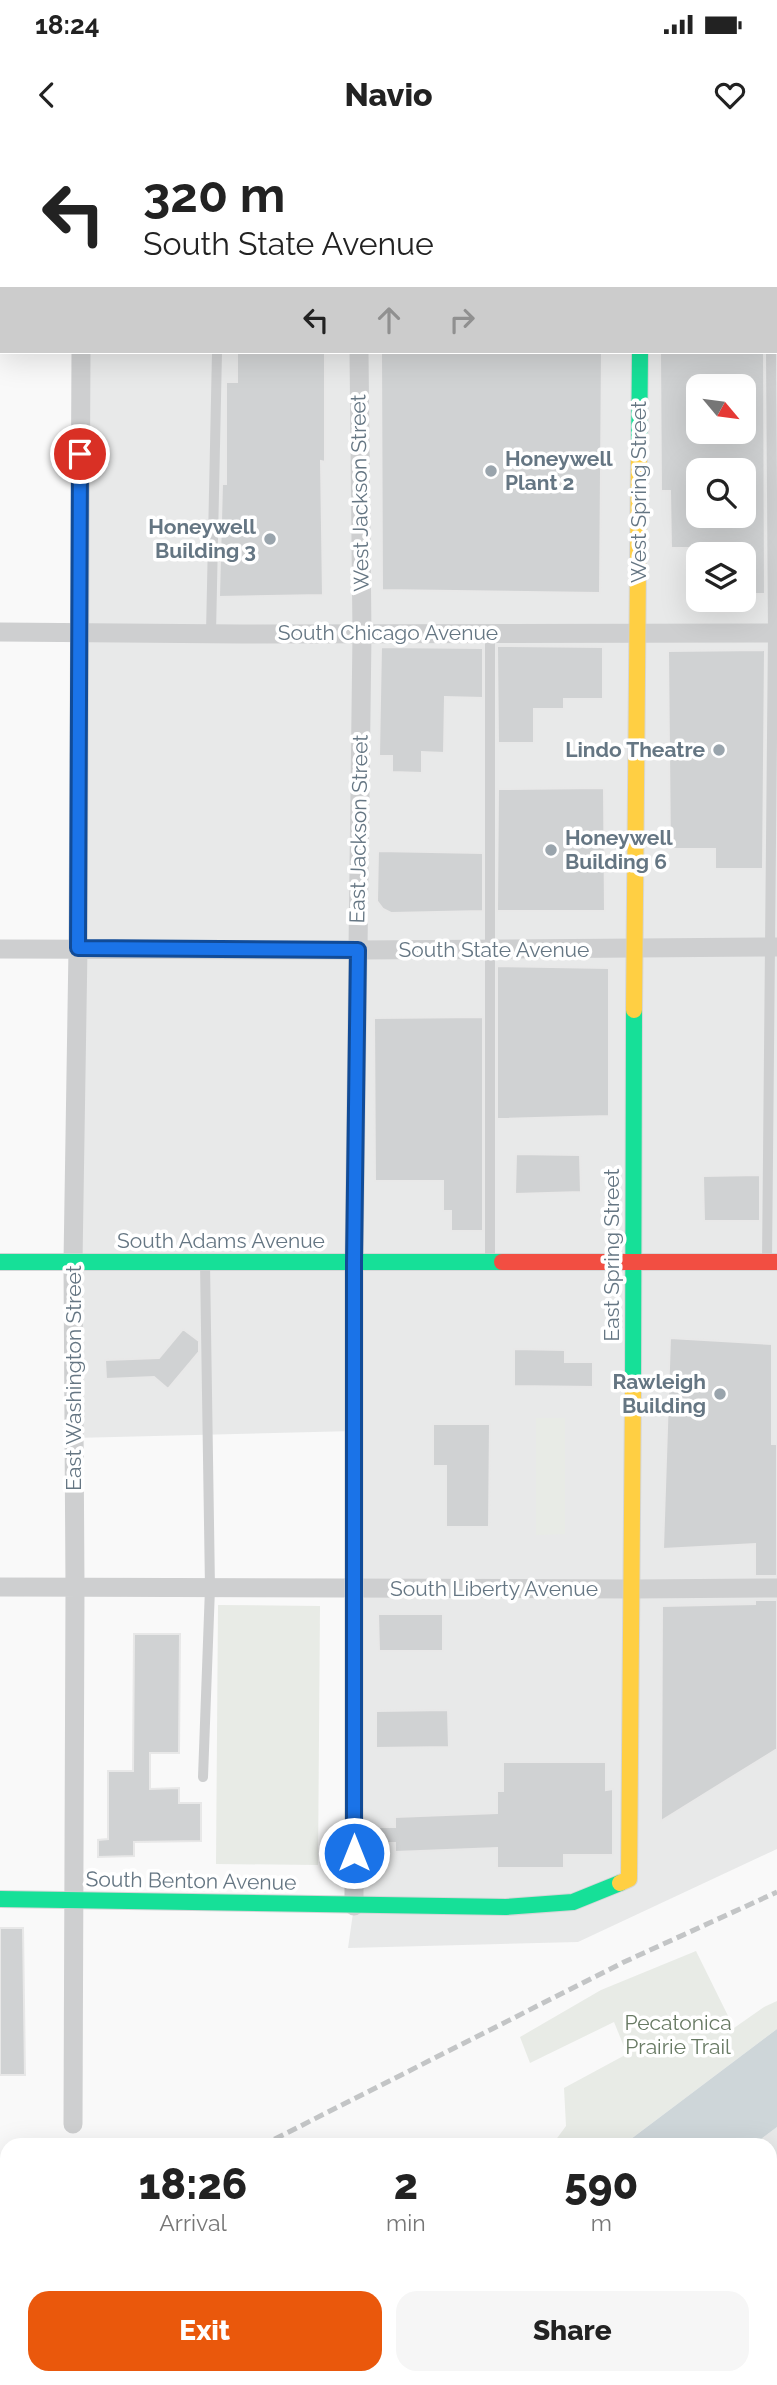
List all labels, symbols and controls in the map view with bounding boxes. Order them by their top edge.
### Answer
text: 18:24 [35,10,99,40]
icon: back [28,76,66,114]
text: Navio [344,76,433,113]
icon: heart [711,76,749,114]
text: 320 m [143,166,285,223]
icon: left [28,168,119,259]
text: South State Avenue [143,225,434,262]
icon: left [297,301,335,339]
icon: ahead [370,301,408,339]
icon: right [443,301,481,339]
north arrow [686,374,756,444]
map controls [686,374,756,612]
street label: West Jackson Street [345,394,374,592]
street label: West Spring Street [626,401,651,583]
pin [50,424,110,484]
icon: arrive [61,435,99,473]
place label: Honeywell Plant 2 [505,446,613,495]
button: search [686,458,756,528]
marker: Honeywell Plant 2 [483,463,499,479]
place label: Honeywell Building 3 [148,514,256,563]
marker: Honeywell Building 3 [262,531,278,547]
button: layers [686,542,756,612]
street label: South Chicago Avenue [278,620,498,645]
street label: East Jackson Street [344,734,373,924]
place label: Lindo Theatre [565,737,705,762]
marker: Lindo Theatre [711,742,727,758]
place label: Honeywell Building 6 [565,825,673,874]
marker: Honeywell Building 6 [543,842,559,858]
street label: South State Avenue [399,937,589,962]
street label: East Spring Street [599,1168,624,1342]
street label: South Adams Avenue [117,1228,325,1253]
street label: East Washington Street [61,1265,86,1491]
place label: Rawleigh Building [612,1369,706,1418]
marker: Rawleigh Building [712,1386,728,1402]
street label: South Liberty Avenue [390,1576,598,1601]
position arrow [317,1816,391,1890]
street label: South Benton Avenue [85,1866,297,1895]
park label: Pecatonica Prairie Trail [624,2010,732,2059]
text: 18:26 [139,2160,247,2209]
text: 2 [394,2160,418,2209]
text: 590 [564,2160,638,2209]
text: Arrival [159,2209,227,2236]
text: min [386,2209,426,2236]
text: m [591,2209,612,2236]
button: Exit [28,2291,382,2371]
button: Share [396,2291,749,2371]

